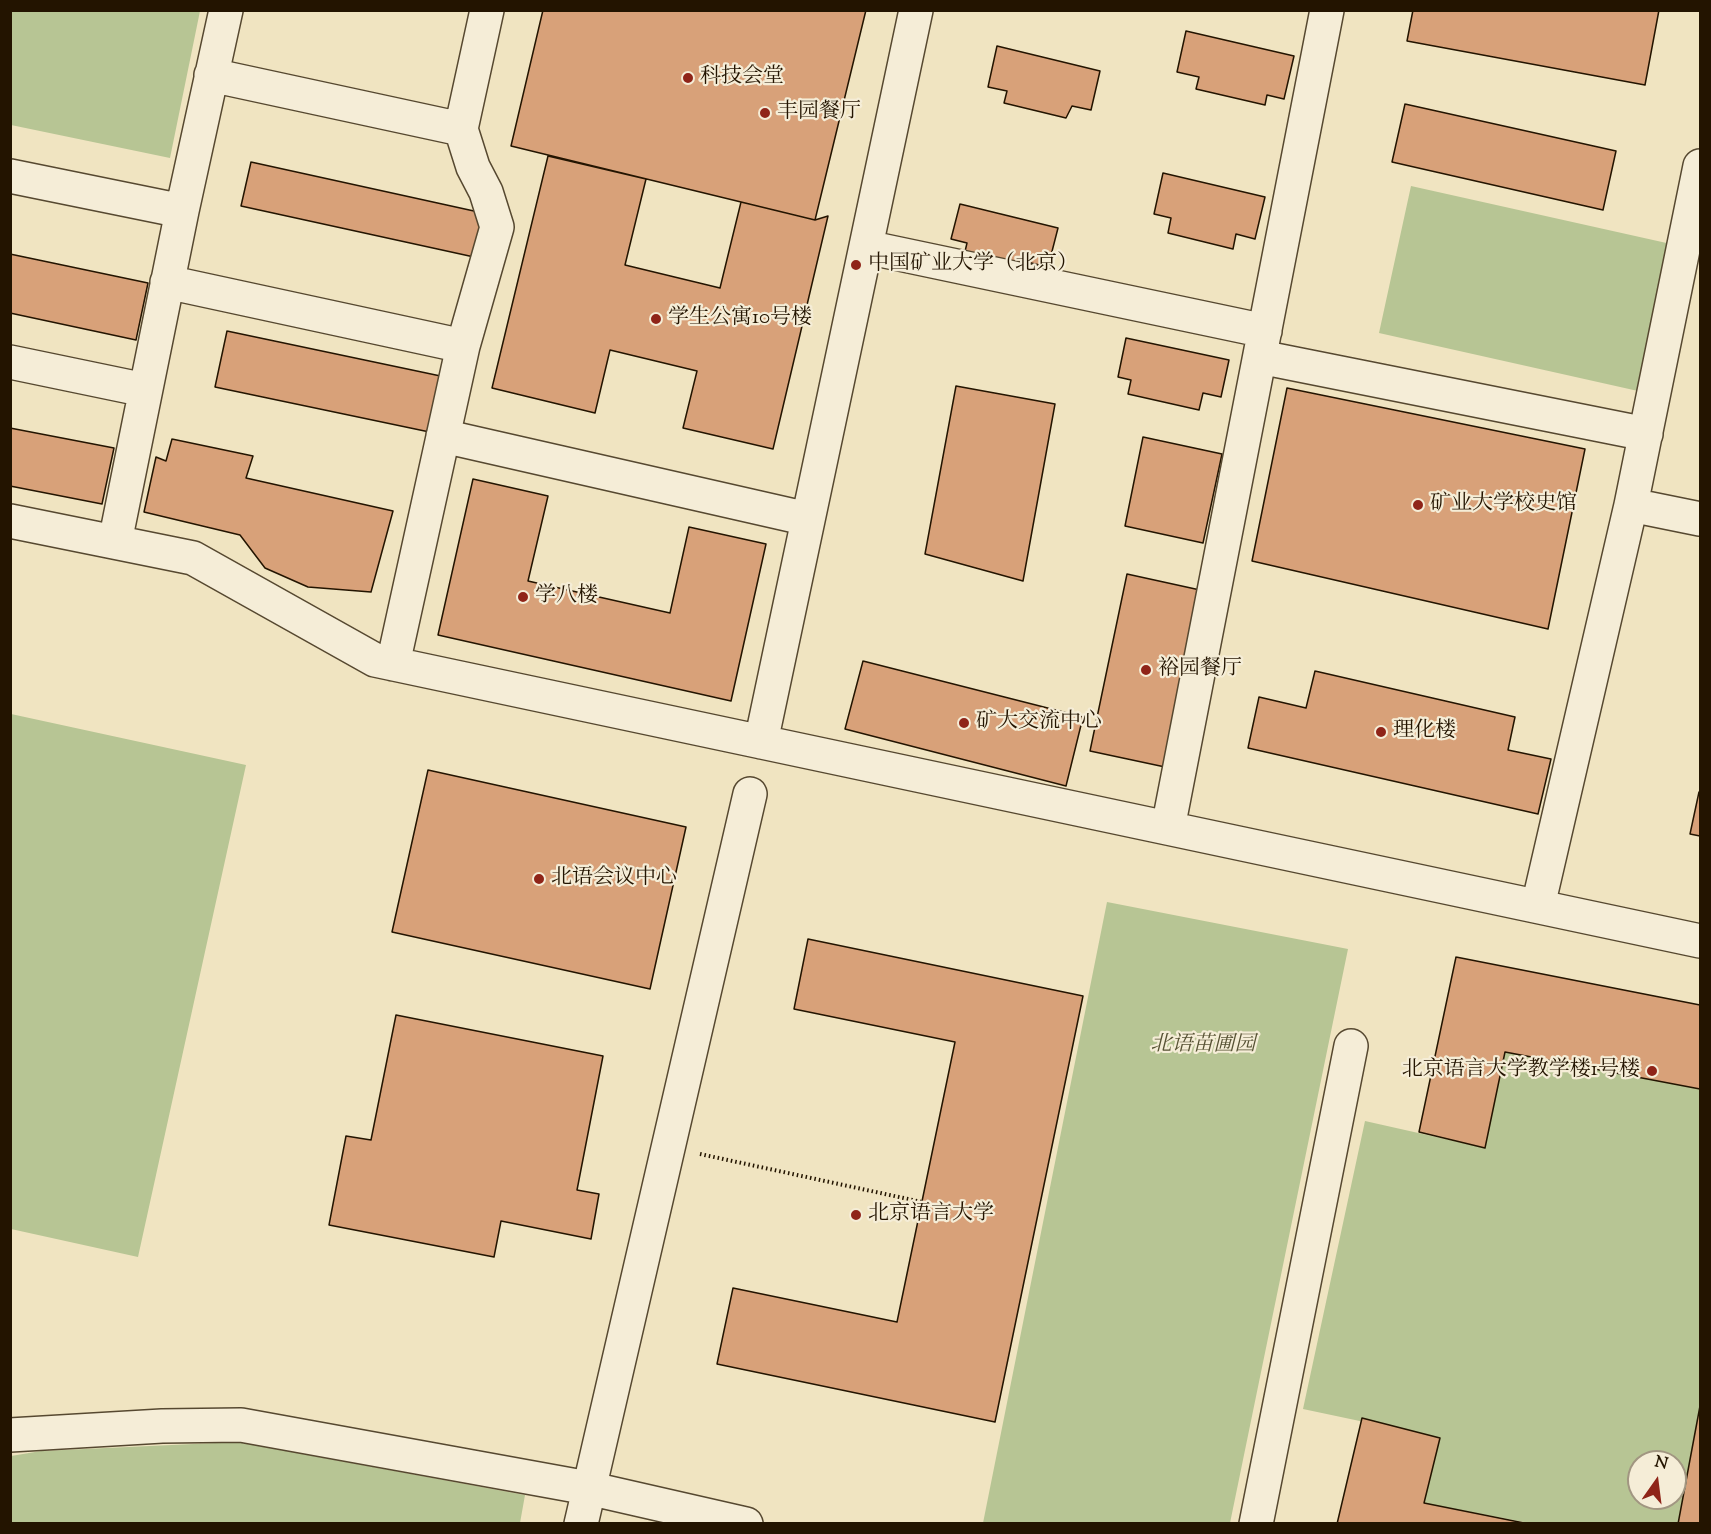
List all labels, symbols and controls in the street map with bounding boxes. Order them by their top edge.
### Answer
place label: 科技会堂 [700,65,784,91]
marker: 科技会堂 [681,71,695,85]
place label: 丰园餐厅 [777,100,861,126]
marker: 丰园餐厅 [758,106,772,120]
place label: 中国矿业大学（北京） [868,252,1078,278]
marker: 中国矿业大学（北京） [849,258,863,272]
place label: 学生公寓10号楼 [668,306,812,332]
marker: 学生公寓10号楼 [649,312,663,326]
place label: 矿业大学校史馆 [1430,492,1577,518]
marker: 矿业大学校史馆 [1411,498,1425,512]
place label: 学八楼 [535,584,598,610]
marker: 学八楼 [516,590,530,604]
place label: 裕园餐厅 [1158,657,1242,683]
marker: 裕园餐厅 [1139,663,1153,677]
place label: 矿大交流中心 [976,710,1102,736]
marker: 矿大交流中心 [957,716,971,730]
place label: 理化楼 [1393,719,1456,745]
marker: 理化楼 [1374,725,1388,739]
place label: 北语会议中心 [551,866,677,892]
marker: 北语会议中心 [532,872,546,886]
park label: 北语苗圃园 [1151,1033,1255,1059]
place label: 北京语言大学教学楼1号楼 [1402,1058,1640,1084]
marker: 北京语言大学教学楼1号楼 [1645,1064,1659,1078]
place label: 北京语言大学 [868,1202,994,1228]
marker: 北京语言大学 [849,1208,863,1222]
north arrow [1627,1450,1687,1510]
text: N [1652,1451,1670,1477]

